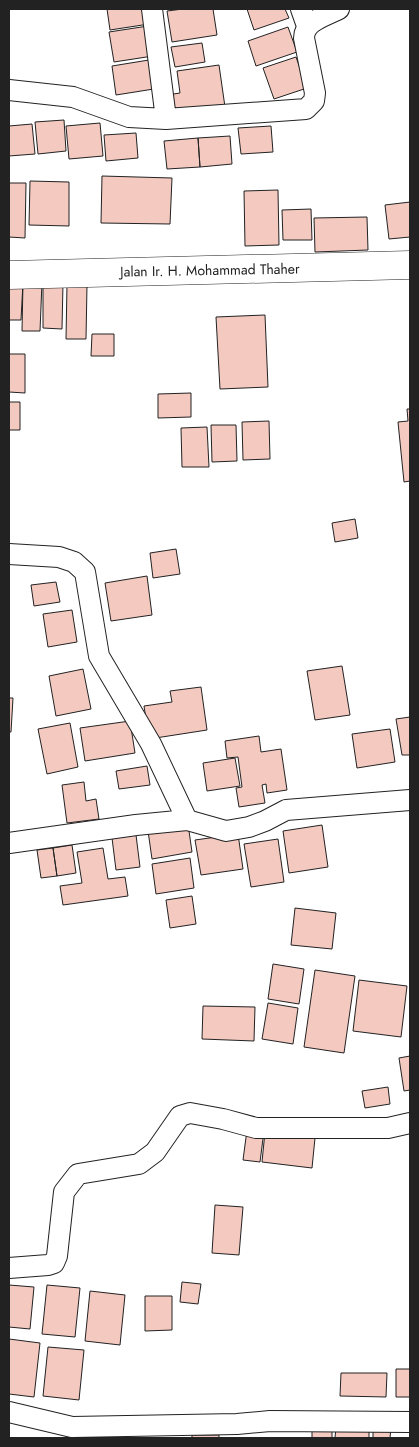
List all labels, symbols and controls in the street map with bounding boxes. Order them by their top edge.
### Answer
street label: Jalan Ir. H. Mohammad Thaher [118,258,300,282]

